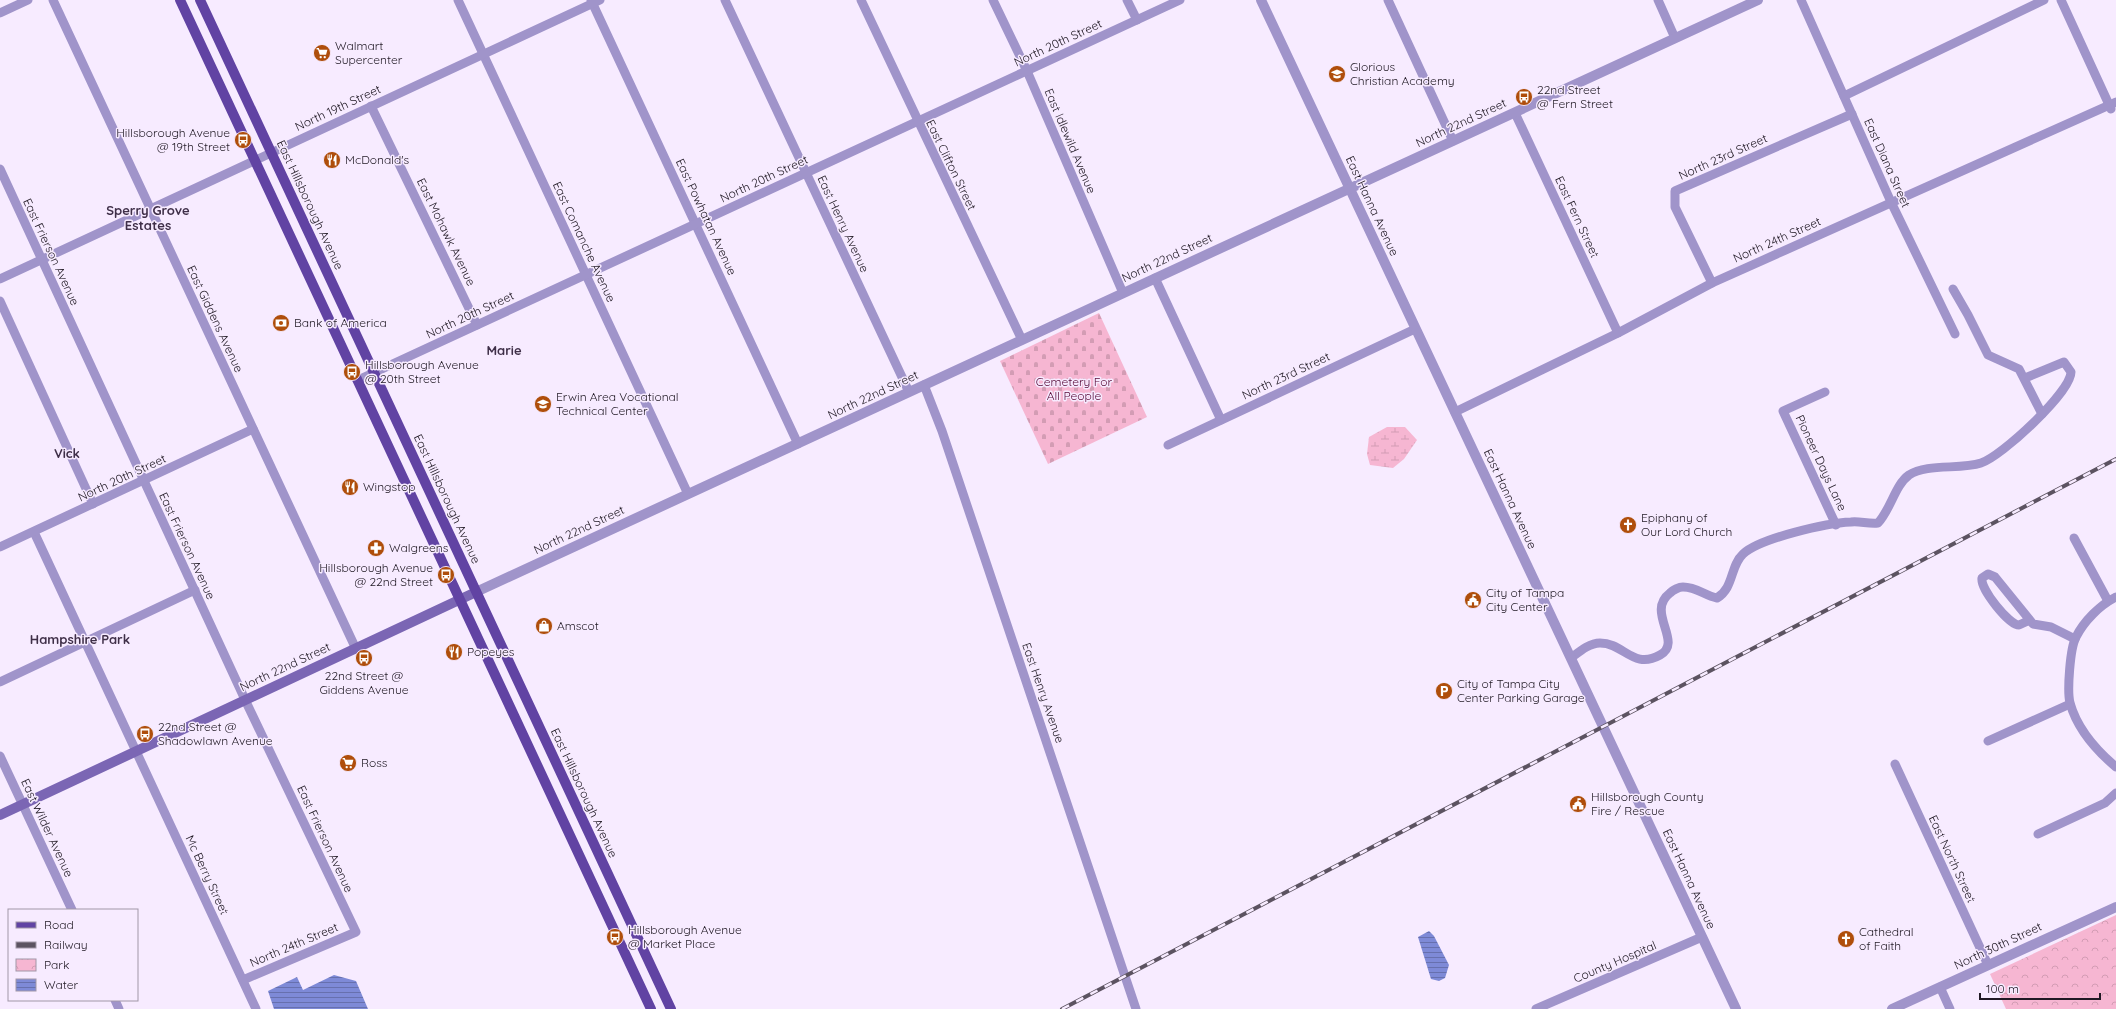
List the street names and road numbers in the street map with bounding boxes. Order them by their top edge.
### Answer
street label: North 20th Street [1011,16,1104,70]
street label: North 19th Street [293,81,383,134]
street label: East Idlewild Avenue [1042,86,1099,196]
street label: North 22nd Street [1413,95,1509,150]
street label: East Diana Street [1861,116,1914,210]
street label: East Clifton Street [923,117,980,212]
street label: North 23rd Street [1676,130,1769,183]
street label: East Hillsborough Avenue [274,138,347,272]
street label: North 20th Street [717,152,810,206]
street label: East Hanna Avenue [1343,153,1402,258]
street label: East Powhatan Avenue [673,156,740,278]
street label: East Henry Avenue [814,173,873,275]
street label: East Fern Street [1552,174,1603,260]
street label: East Mohawk Avenue [414,175,479,288]
street label: East Comanche Avenue [550,179,619,305]
street label: East Frierson Avenue [20,196,83,308]
street label: North 24th Street [1731,213,1823,266]
street label: North 22nd Street [1119,230,1215,285]
street label: East Giddens Avenue [184,263,247,375]
street label: North 20th Street [423,288,516,342]
street label: North 23rd Street [1239,349,1332,403]
street label: North 22nd Street [825,367,921,422]
street label: Pioneer Days Lane [1793,412,1850,513]
street label: East Hillsborough Avenue [411,432,484,566]
street label: East Hanna Avenue [1481,446,1540,551]
street label: North 20th Street [75,451,168,505]
street label: East Frierson Avenue [156,490,219,602]
street label: North 22nd Street [531,502,627,557]
street label: North 22nd Street [237,639,333,694]
street label: East Henry Avenue [1019,641,1068,745]
street label: East Hillsborough Avenue [548,726,621,860]
street label: East Wilder Avenue [18,776,77,880]
street label: East Frierson Avenue [294,783,357,895]
street label: East North Street [1926,813,1979,905]
street label: East Hanna Avenue [1660,826,1719,931]
street label: Mc Berry Street [182,833,232,917]
street label: North 24th Street [247,919,340,970]
street label: North 30th Street [1951,919,2044,972]
street label: County Hospital [1571,937,1658,986]

